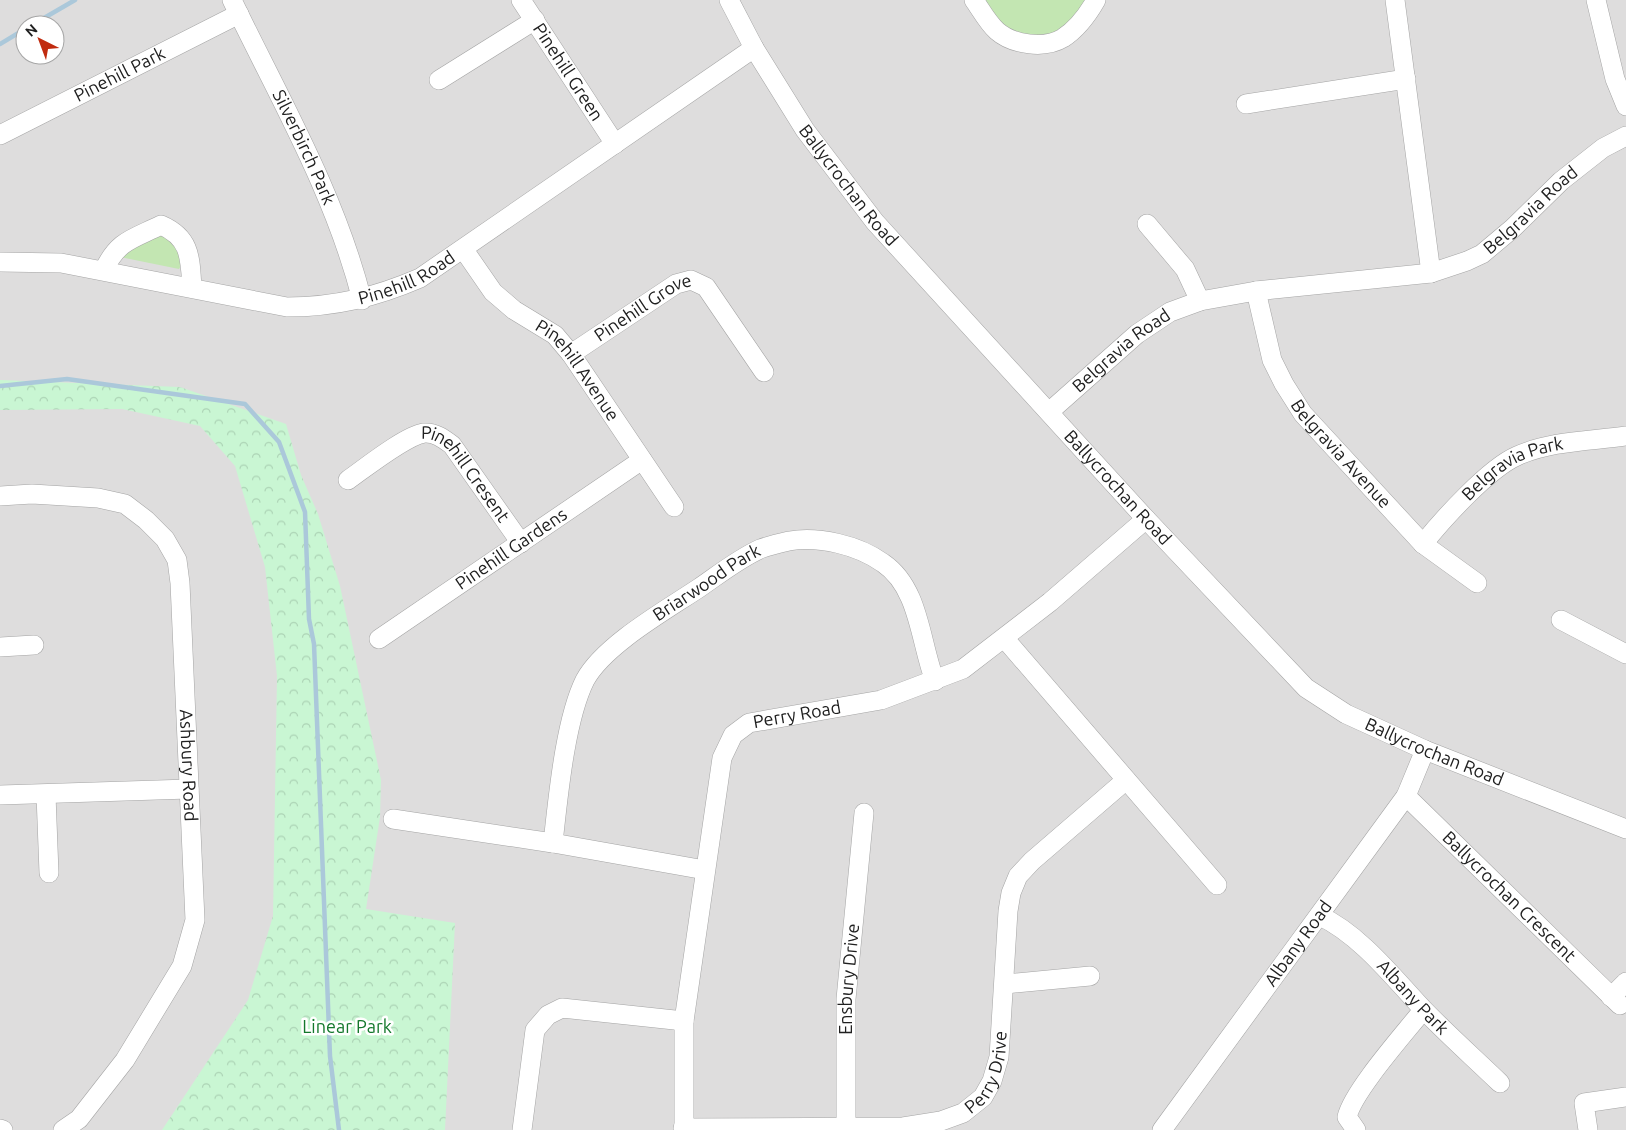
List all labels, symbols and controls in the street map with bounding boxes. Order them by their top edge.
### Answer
north arrow [15,15,65,65]
street label: Pinehill Green [530,19,608,124]
text: N [22,21,41,40]
street label: Pinehill Park [70,42,168,105]
street label: Silverbirch Park [269,86,340,207]
street label: Ballycrochan Road [796,120,903,249]
street label: Belgravia Road [1479,161,1581,258]
street label: Pinehill Road [356,246,458,308]
street label: Pinehill Grove [590,269,693,345]
street label: Belgravia Road [1068,304,1173,396]
street label: Pinehill Avenue [533,315,624,424]
street label: Belgravia Avenue [1287,395,1396,512]
street label: Pinehill Cresent [421,422,514,526]
street label: Ballycrochan Road [1061,426,1176,548]
street label: Belgravia Park [1457,432,1565,504]
street label: Pinehill Gardens [451,503,570,593]
street label: Briarwood Park [649,539,763,624]
street label: Perry Road [751,696,842,731]
street label: Ashbury Road [177,709,202,822]
street label: Ballycrochan Road [1362,713,1507,789]
street label: Ballycrochan Crescent [1439,827,1580,965]
street label: Albany Road [1260,896,1335,989]
street label: Ensbury Drive [835,922,862,1035]
street label: Albany Park [1374,955,1453,1038]
park label: Linear Park [302,1016,392,1036]
street label: Perry Drive [960,1030,1010,1117]

